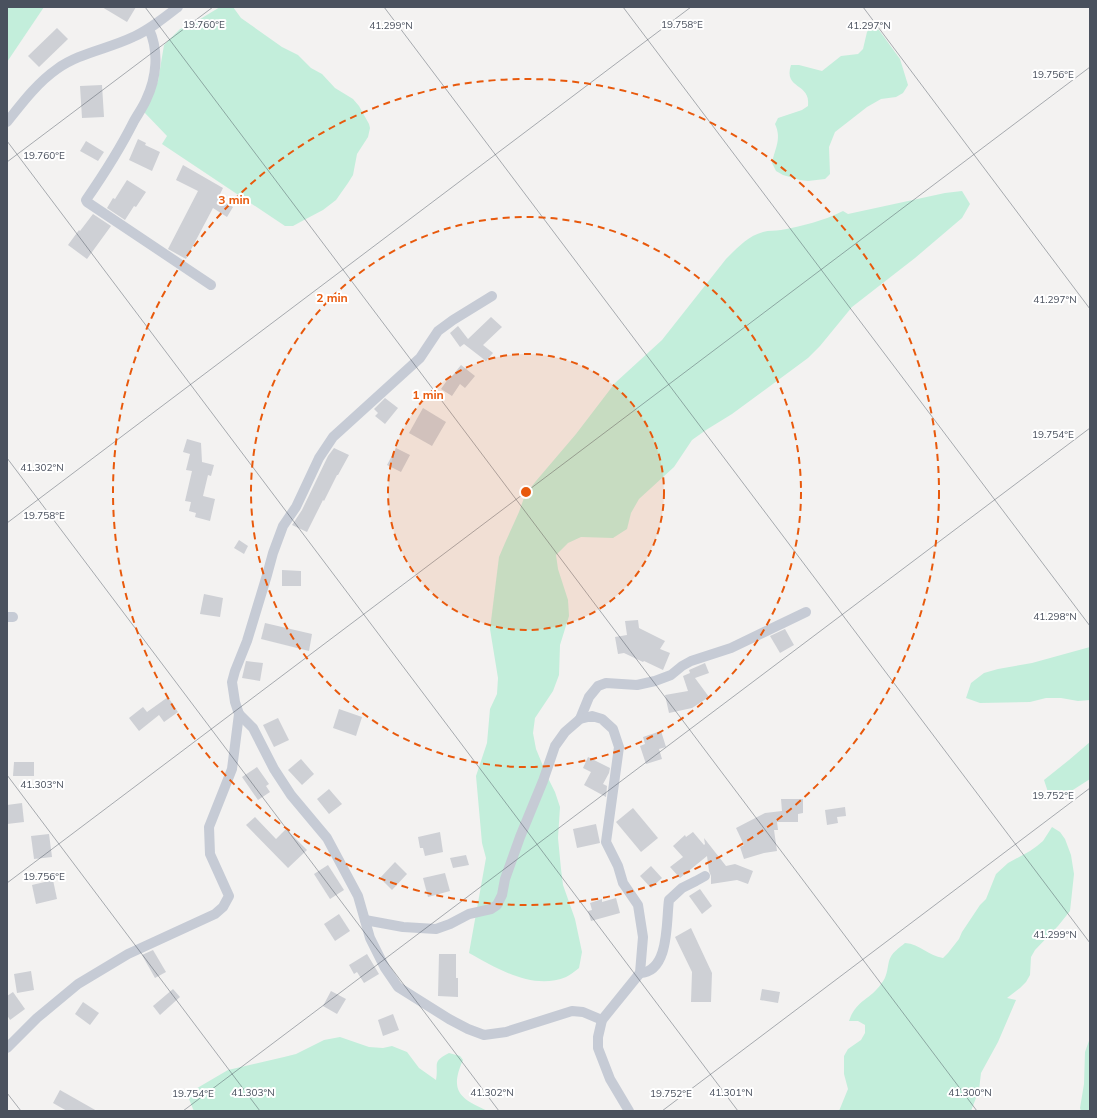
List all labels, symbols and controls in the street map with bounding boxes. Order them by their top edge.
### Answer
text: 19.760°E [183,18,225,31]
text: 19.758°E [661,18,703,31]
text: 41.299°N [369,19,413,32]
text: 41.297°N [847,19,891,32]
text: 19.756°E [1032,68,1074,81]
text: 19.760°E [23,149,65,162]
text: 3 min [218,192,250,207]
text: 2 min [316,290,348,305]
text: 41.297°N [1033,293,1077,306]
text: 1 min [412,387,444,402]
text: 19.754°E [1032,428,1074,441]
text: 41.302°N [20,461,64,474]
centre of rings [519,485,533,499]
text: 19.758°E [23,509,65,522]
text: 41.298°N [1033,610,1077,623]
text: 41.303°N [20,778,64,791]
text: 19.752°E [1032,789,1074,802]
text: 19.756°E [23,870,65,883]
text: 41.299°N [1033,928,1077,941]
text: 41.303°N [231,1086,275,1099]
text: 41.302°N [470,1086,514,1099]
text: 41.301°N [709,1086,753,1099]
text: 41.300°N [948,1086,992,1099]
text: 19.754°E [172,1087,214,1100]
text: 19.752°E [650,1087,692,1100]

